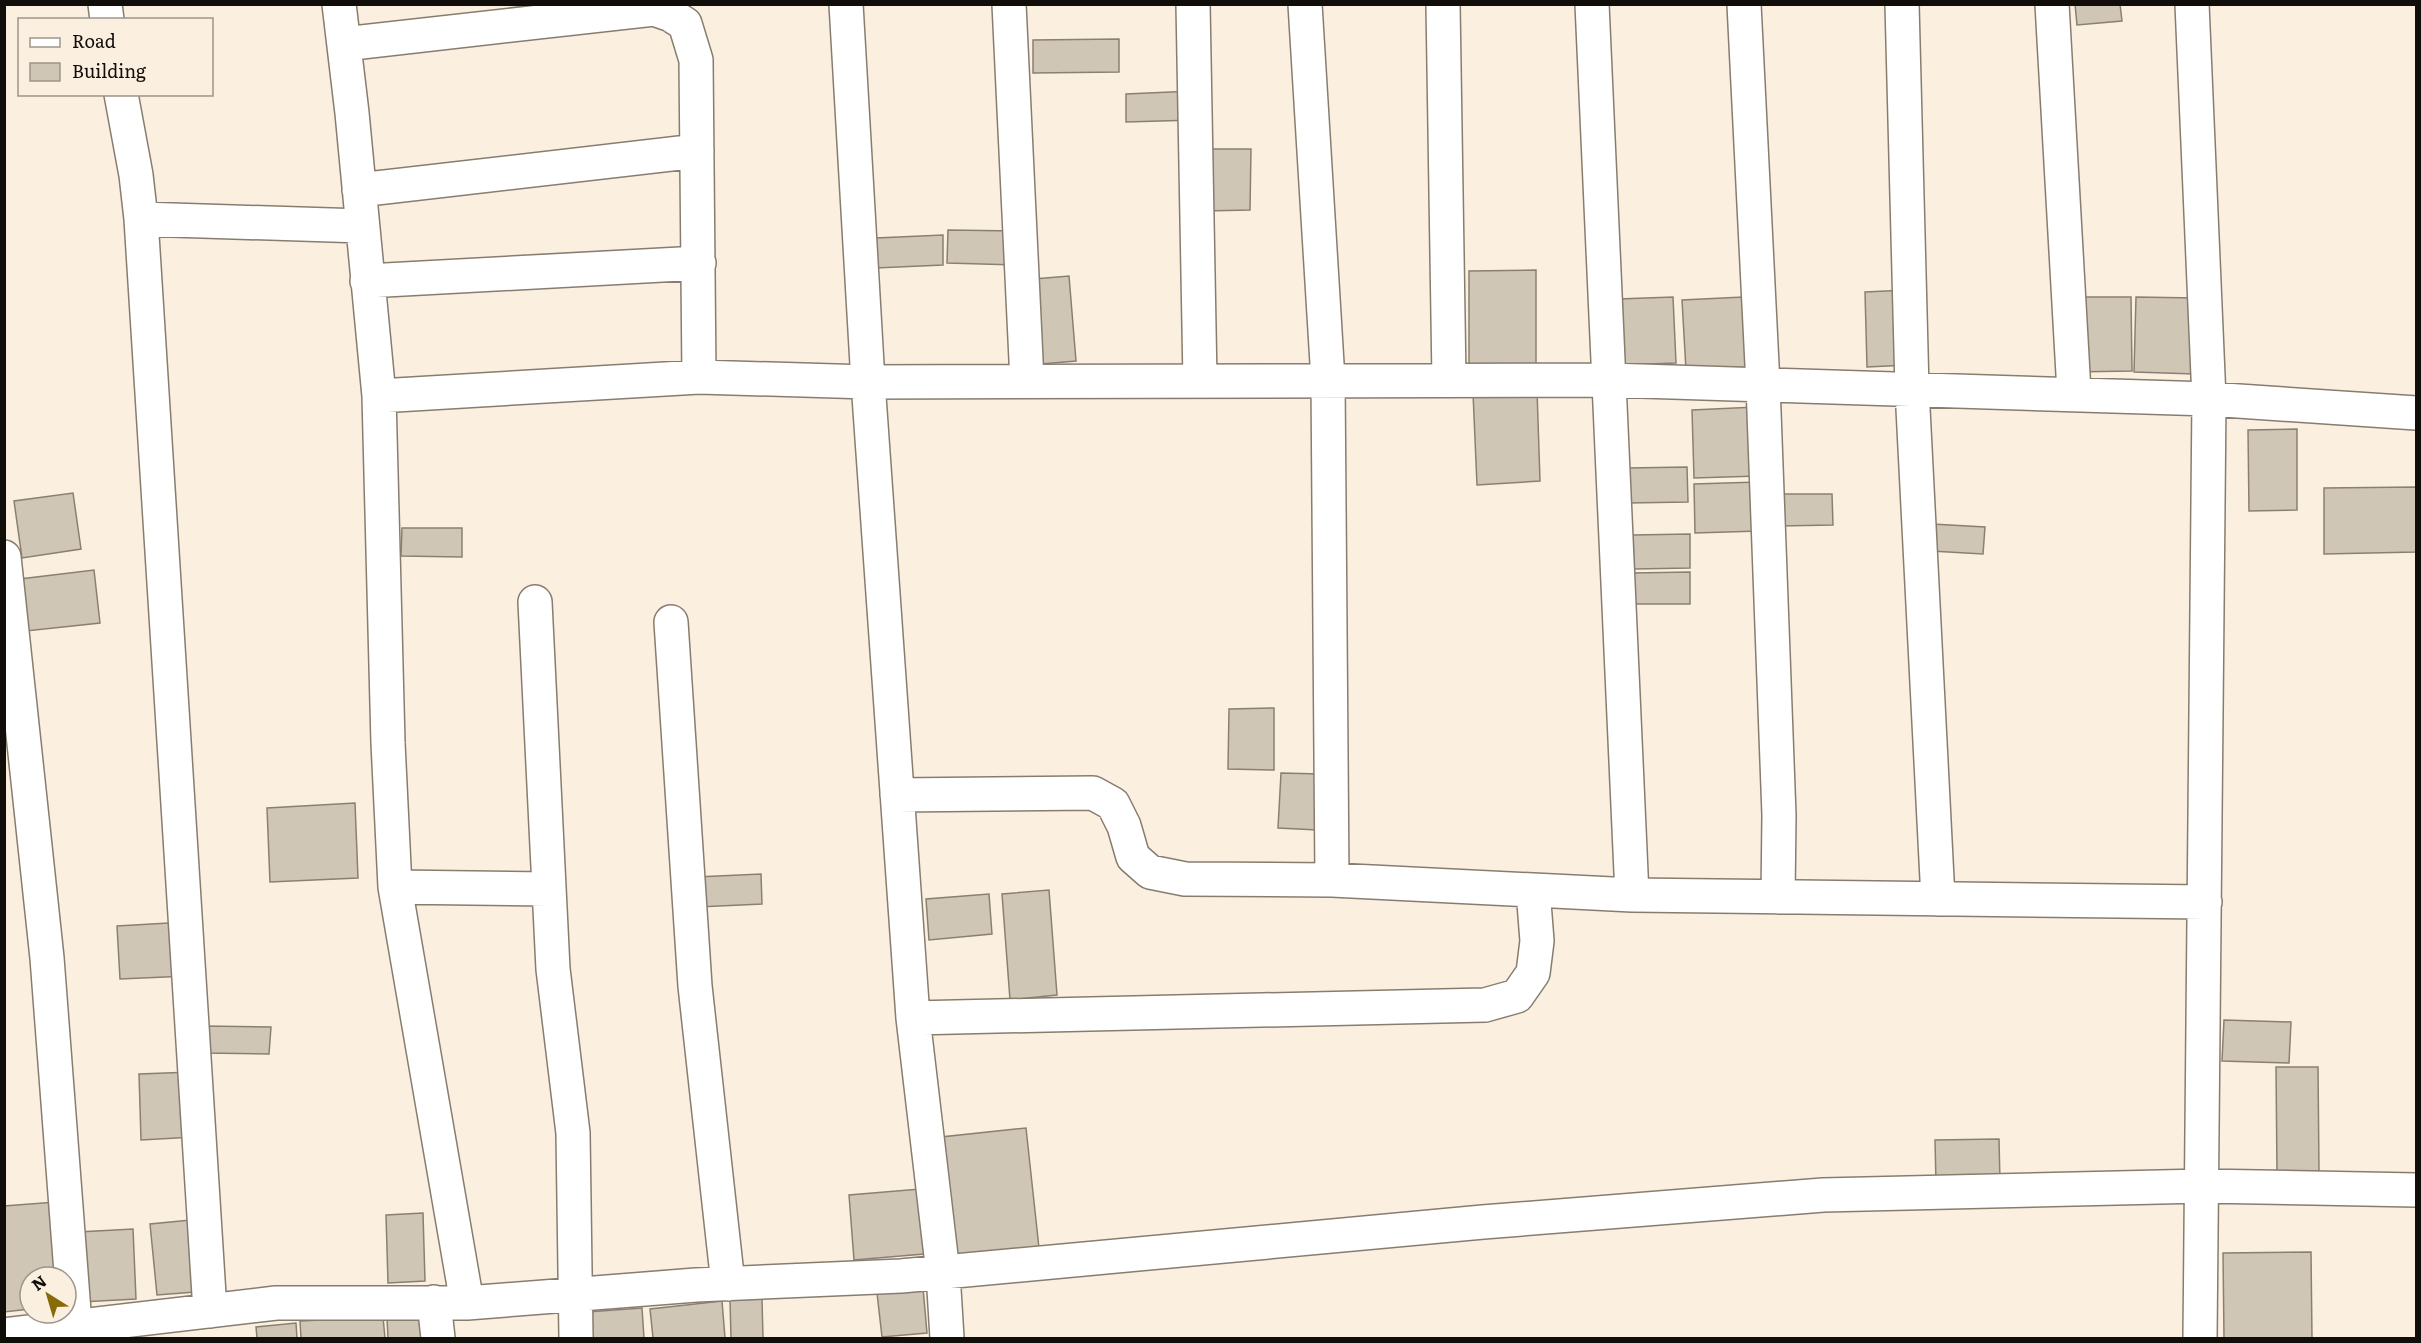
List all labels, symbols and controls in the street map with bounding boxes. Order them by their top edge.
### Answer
legend [18,18,213,96]
text: Road [72,27,116,54]
text: Building [72,57,147,84]
north arrow [18,1265,78,1325]
text: N [26,1269,51,1296]

